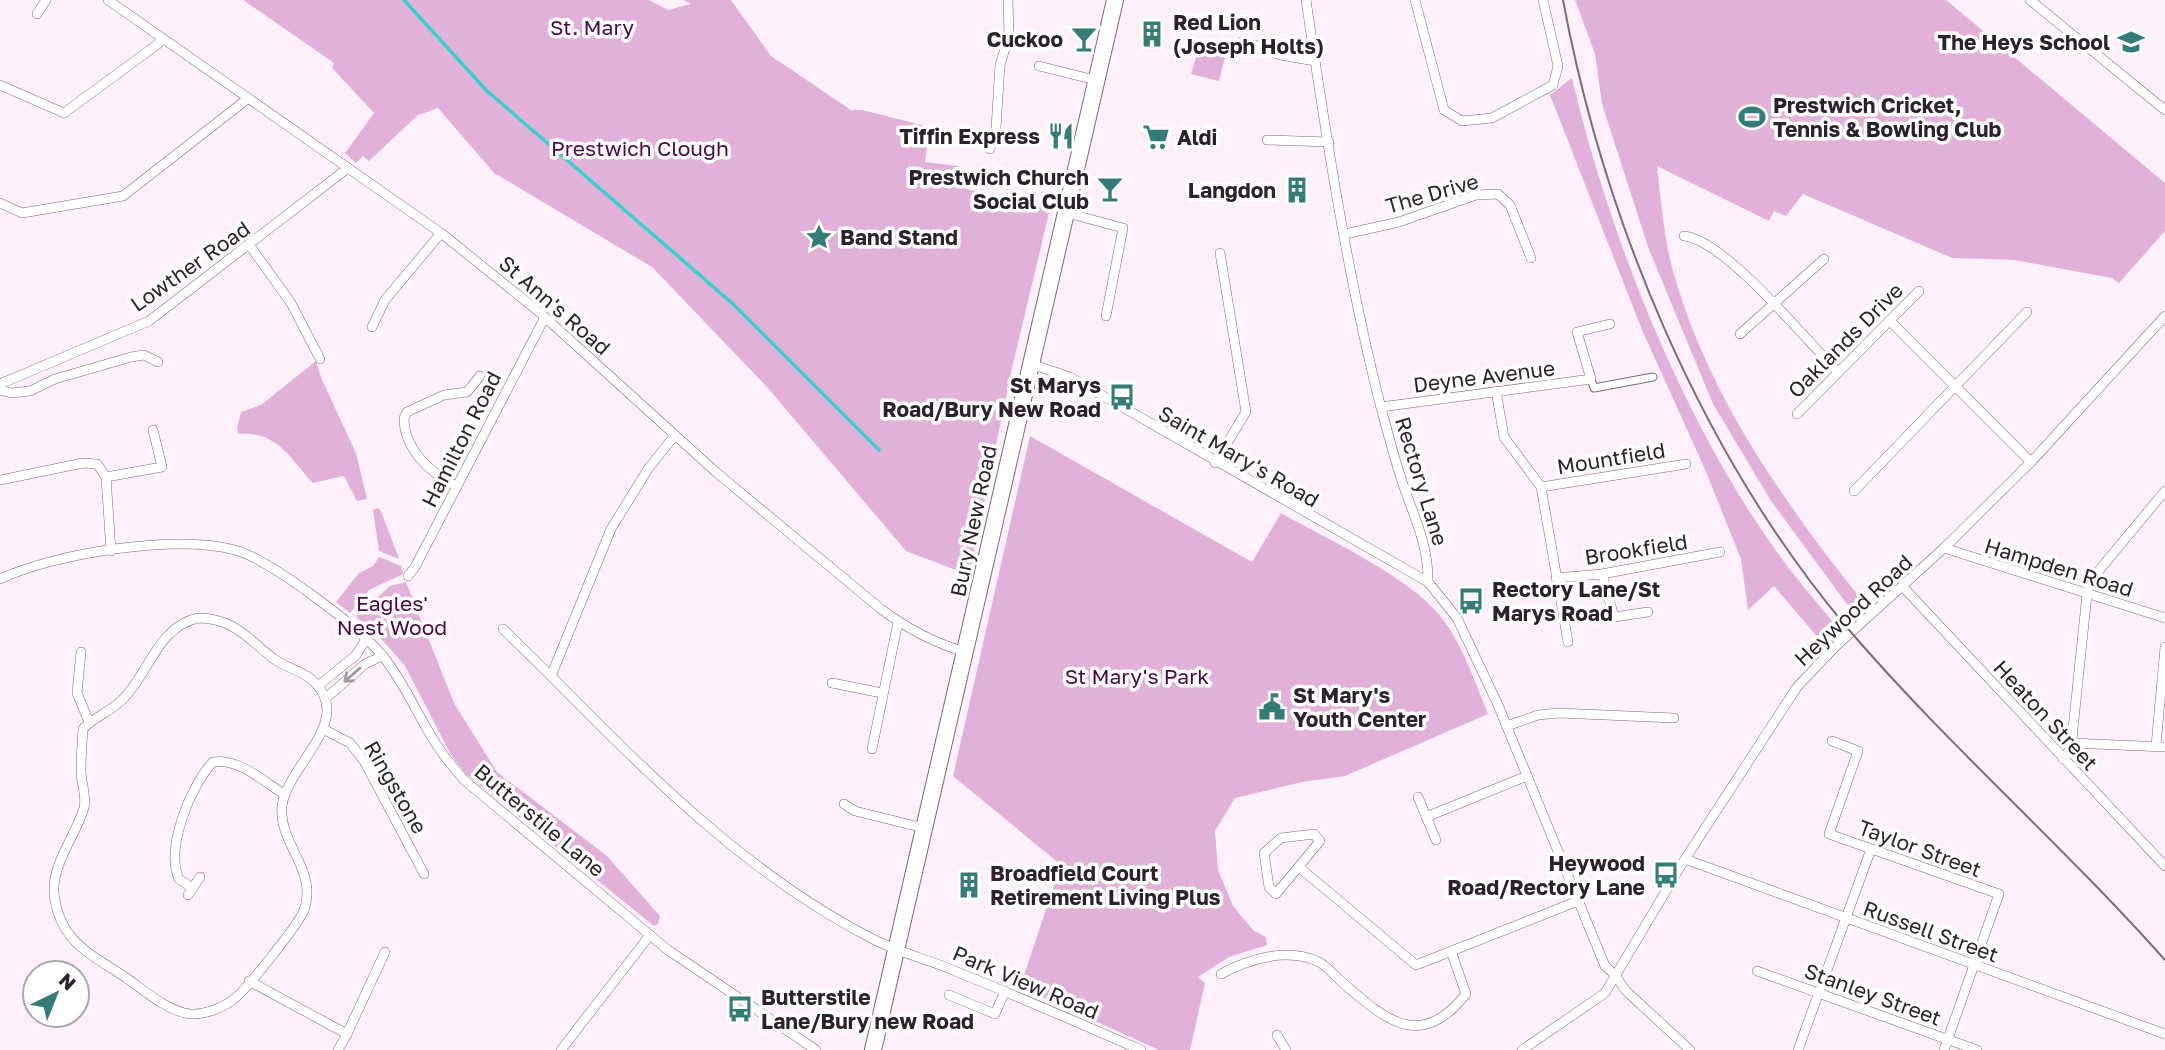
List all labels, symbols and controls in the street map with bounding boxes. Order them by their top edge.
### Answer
place label: Red Lion (Joseph Holts) [1173,9,1324,59]
park label: St. Mary [550,14,634,40]
building icon: Red Lion (Joseph Holts) [1137,19,1167,49]
bar icon: Cuckoo [1069,24,1099,54]
place label: Cuckoo [987,26,1063,52]
school or university icon: The Heys School [2116,27,2146,57]
place label: The Heys School [1938,29,2110,55]
place label: Prestwich Cricket, Tennis & Bowling Club [1773,92,2002,142]
sports icon: Prestwich Cricket, Tennis & Bowling Club [1737,102,1767,132]
restaurant icon: Tiffin Express [1046,121,1076,151]
supermarket icon: Aldi [1141,122,1171,152]
place label: Tiffin Express [899,123,1040,149]
place label: Aldi [1177,124,1217,150]
park label: Prestwich Clough [551,135,729,161]
place label: Prestwich Church Social Club [908,164,1089,214]
street label: The Drive [1383,167,1481,219]
bar icon: Prestwich Church Social Club [1095,174,1125,204]
building icon: Langdon [1282,175,1312,205]
place label: Langdon [1188,177,1276,203]
street label: Lowther Road [125,215,255,317]
place icon: Band Stand [804,222,834,252]
place label: Band Stand [840,224,958,250]
street label: St Ann's Road [494,250,616,360]
street label: Oaklands Drive [1782,277,1908,403]
street label: Deyne Avenue [1412,354,1556,398]
street label: Hamilton Road [416,367,506,511]
place label: St Marys Road/Bury New Road [882,372,1101,422]
bus stop icon: St Marys Road/Bury New Road [1107,382,1137,412]
street label: Saint Mary's Road [1154,399,1324,513]
street label: Rectory Lane [1390,413,1454,549]
street label: Mountfield [1555,437,1667,479]
street label: Bury New Road [944,443,1002,599]
street label: Brookfield [1583,528,1689,570]
street label: Hampden Road [1982,532,2136,602]
street label: Heywood Road [1789,549,1917,671]
place label: Rectory Lane/St Marys Road [1492,576,1660,626]
bus stop icon: Rectory Lane/St Marys Road [1456,586,1486,616]
park label: Eagles' Nest Wood [337,590,447,640]
street label: Heaton Street [1988,655,2104,775]
park label: St Mary's Park [1065,663,1209,689]
one-way arrow [344,667,362,683]
place label: St Mary's Youth Center [1293,682,1426,732]
public building icon: St Mary's Youth Center [1257,692,1287,722]
street label: Ringstone [359,736,433,838]
street label: Butterstile Lane [470,758,610,882]
street label: Taylor Street [1855,814,1985,882]
place label: Heywood Road/Rectory Lane [1447,850,1645,900]
place label: Broadfield Court Retirement Living Plus [990,860,1221,910]
bus stop icon: Heywood Road/Rectory Lane [1651,860,1681,890]
building icon: Broadfield Court Retirement Living Plus [954,870,984,900]
street label: Russell Street [1860,895,2002,967]
street label: Park View Road [949,940,1103,1024]
street label: Stanley Street [1801,957,1945,1031]
north arrow [21,959,91,1029]
text: N [55,968,81,995]
place label: Butterstile Lane/Bury new Road [761,984,974,1034]
bus stop icon: Butterstile Lane/Bury new Road [725,994,755,1024]

